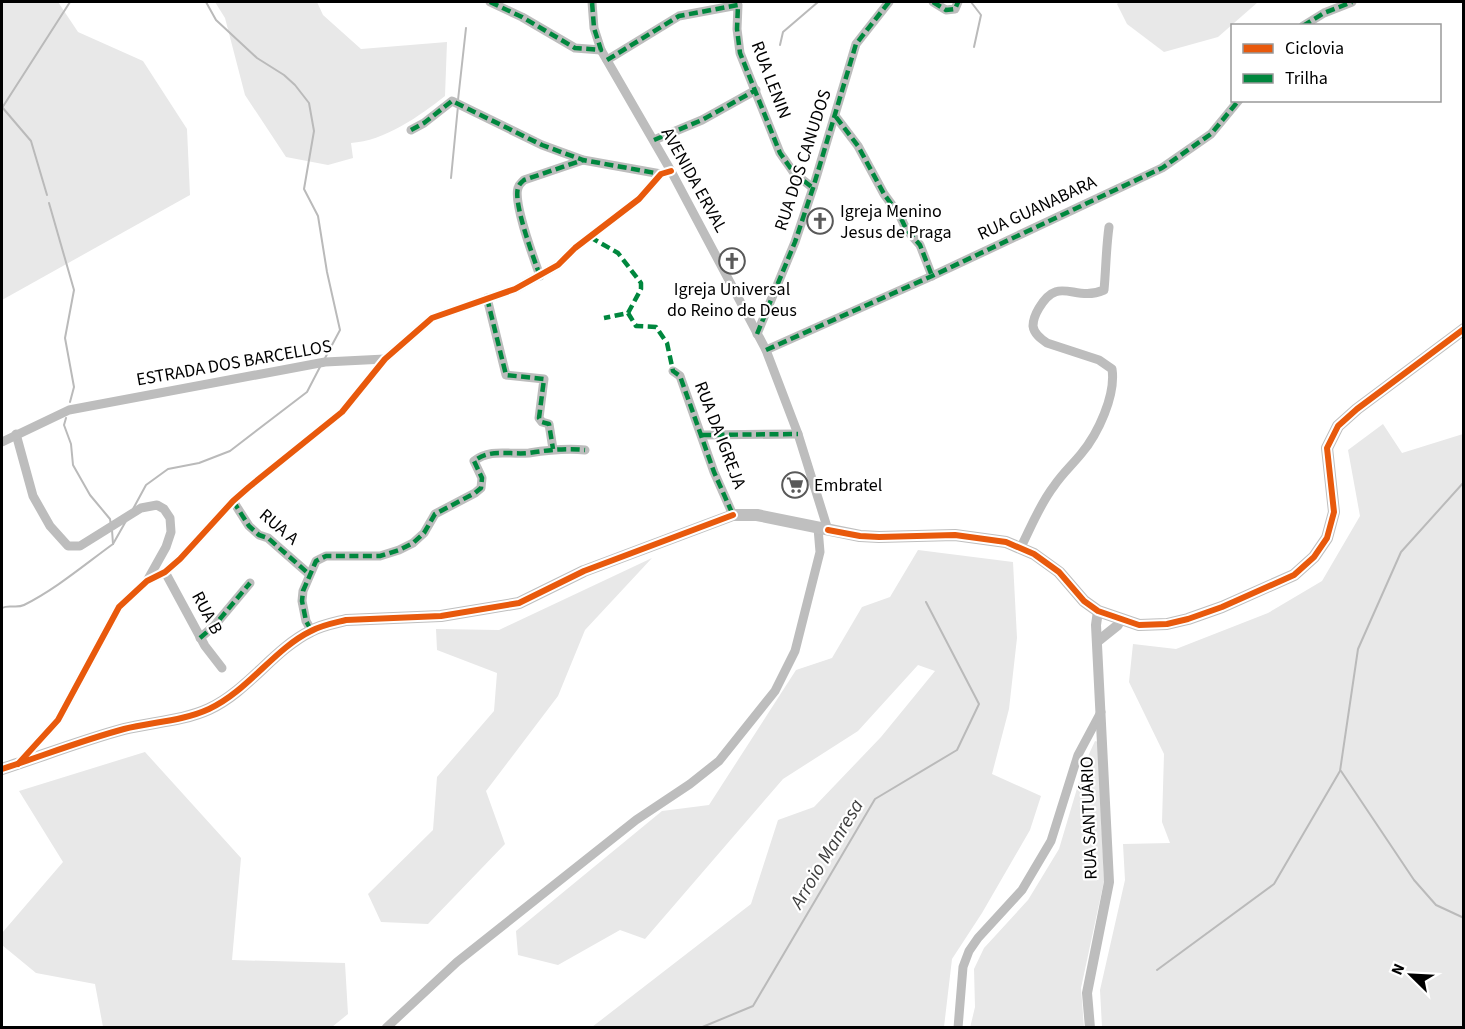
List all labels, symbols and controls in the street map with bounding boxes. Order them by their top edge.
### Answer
legend [1231,24,1441,102]
text: Ciclovia [1285,36,1344,61]
street label: RUA LENIN [745,38,797,122]
text: Trilha [1285,66,1328,91]
street label: RUA DOS CANUDOS [768,86,838,234]
street label: AVENIDA ERVAL [655,123,733,237]
street label: RUA GUANABARA [973,169,1101,247]
place label: Igreja Menino Jesus de Praga [840,199,951,245]
church icon: Igreja Menino Jesus de Praga [805,206,835,236]
church icon: Igreja Universal do Reino de Deus [717,246,747,276]
place label: Igreja Universal do Reino de Deus [667,277,797,323]
street label: ESTRADA DOS BARCELLOS [134,334,334,392]
street label: RUA DA IGREJA [688,378,752,493]
supermarket icon: Embratel [780,470,810,500]
place label: Embratel [814,473,882,498]
street label: RUA A [254,503,304,551]
street label: RUA B [185,587,229,639]
street label: RUA SANTUÁRIO [1074,756,1104,880]
water label: Arroio Manresa [782,794,871,916]
north arrow [1381,945,1441,1005]
text: N [1386,960,1410,979]

